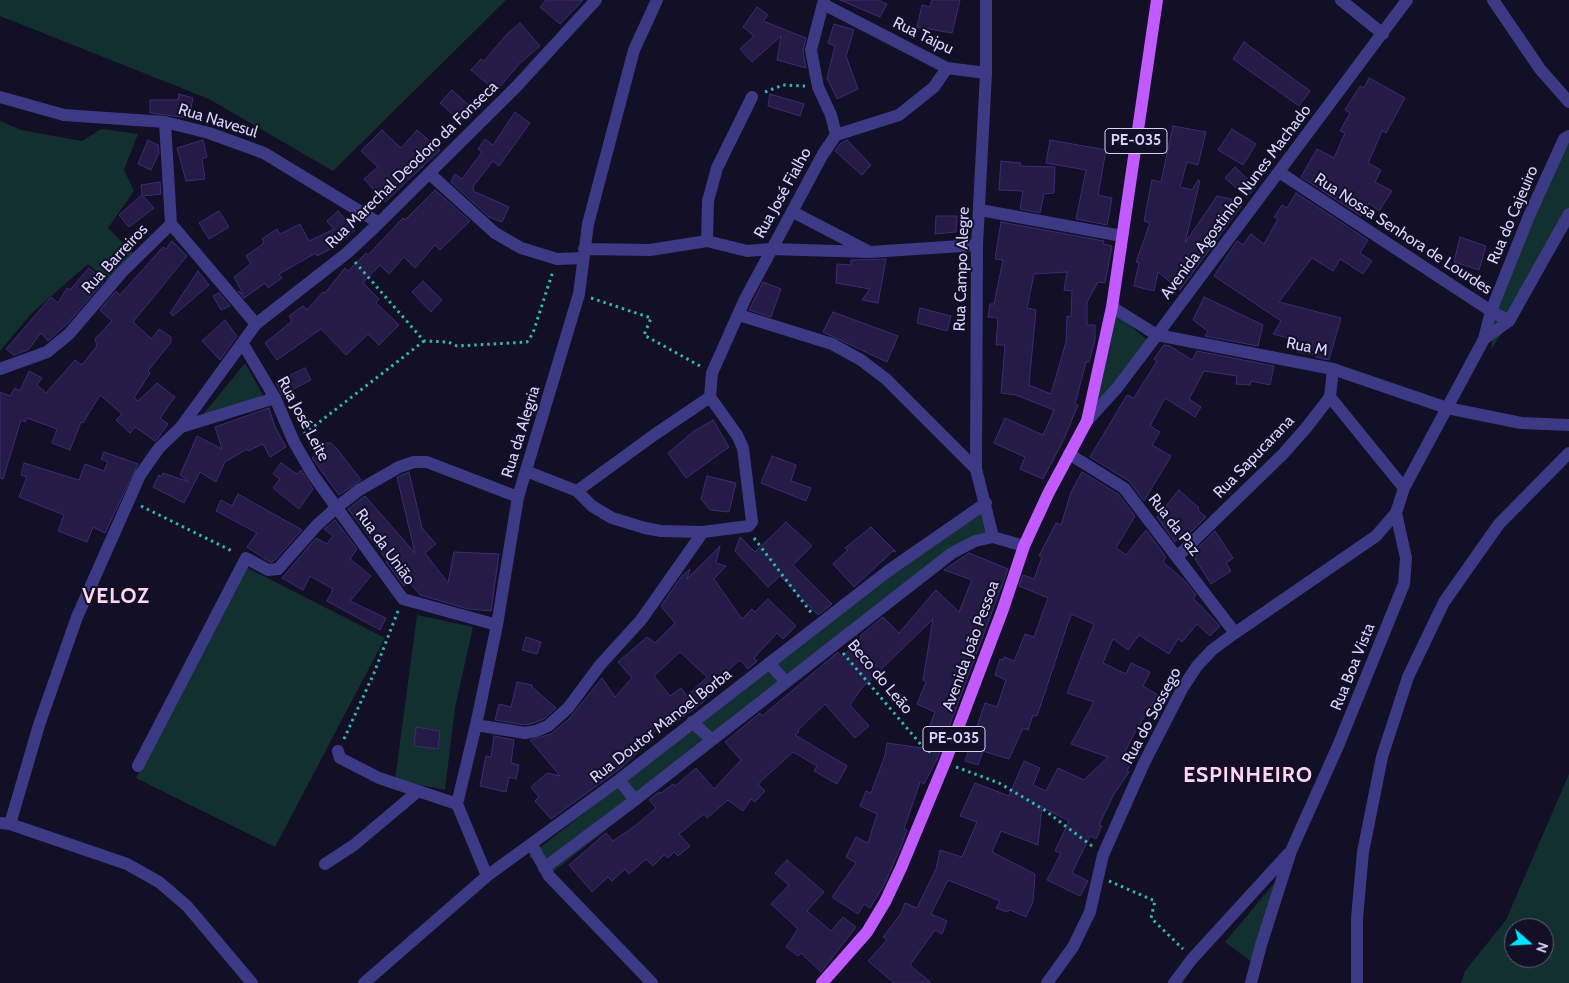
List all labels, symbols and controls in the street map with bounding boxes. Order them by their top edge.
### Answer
street label: Rua Taipu [890,13,956,59]
street label: Rua Marechal Deodoro da Fonseca [322,77,502,253]
street label: Rua Navesul [176,100,260,142]
street label: Avenida Agostinho Nunes Machado [1157,101,1315,303]
road number: PE-035 [1105,128,1167,154]
street label: Rua José Fialho [750,144,816,242]
street label: Rua do Cajeuiro [1484,163,1542,267]
street label: Rua Nossa Senhora de Lourdes [1311,169,1495,299]
street label: Rua Campo Alegre [950,206,974,332]
street label: Rua Barreiros [78,220,152,298]
street label: Rua M [1284,334,1330,360]
street label: Rua José Leite [273,373,333,465]
street label: Rua da Alegria [498,384,544,480]
street label: Rua Sapucarana [1210,412,1298,502]
street label: Rua da Paz [1144,490,1204,560]
street label: Rua da União [351,505,419,589]
street label: Avenida João Pessoa [938,578,1004,714]
district label: VELOZ [82,584,150,610]
street label: Rua Boa Vista [1327,621,1379,713]
street label: Beco do Leão [843,636,917,718]
street label: Rua do Sossego [1118,664,1186,768]
street label: Rua Doutor Manoel Borba [586,665,736,787]
road number: PE-035 [923,726,985,752]
district label: ESPINHEIRO [1182,763,1314,789]
north arrow [1504,918,1554,968]
text: N [1532,940,1552,955]

